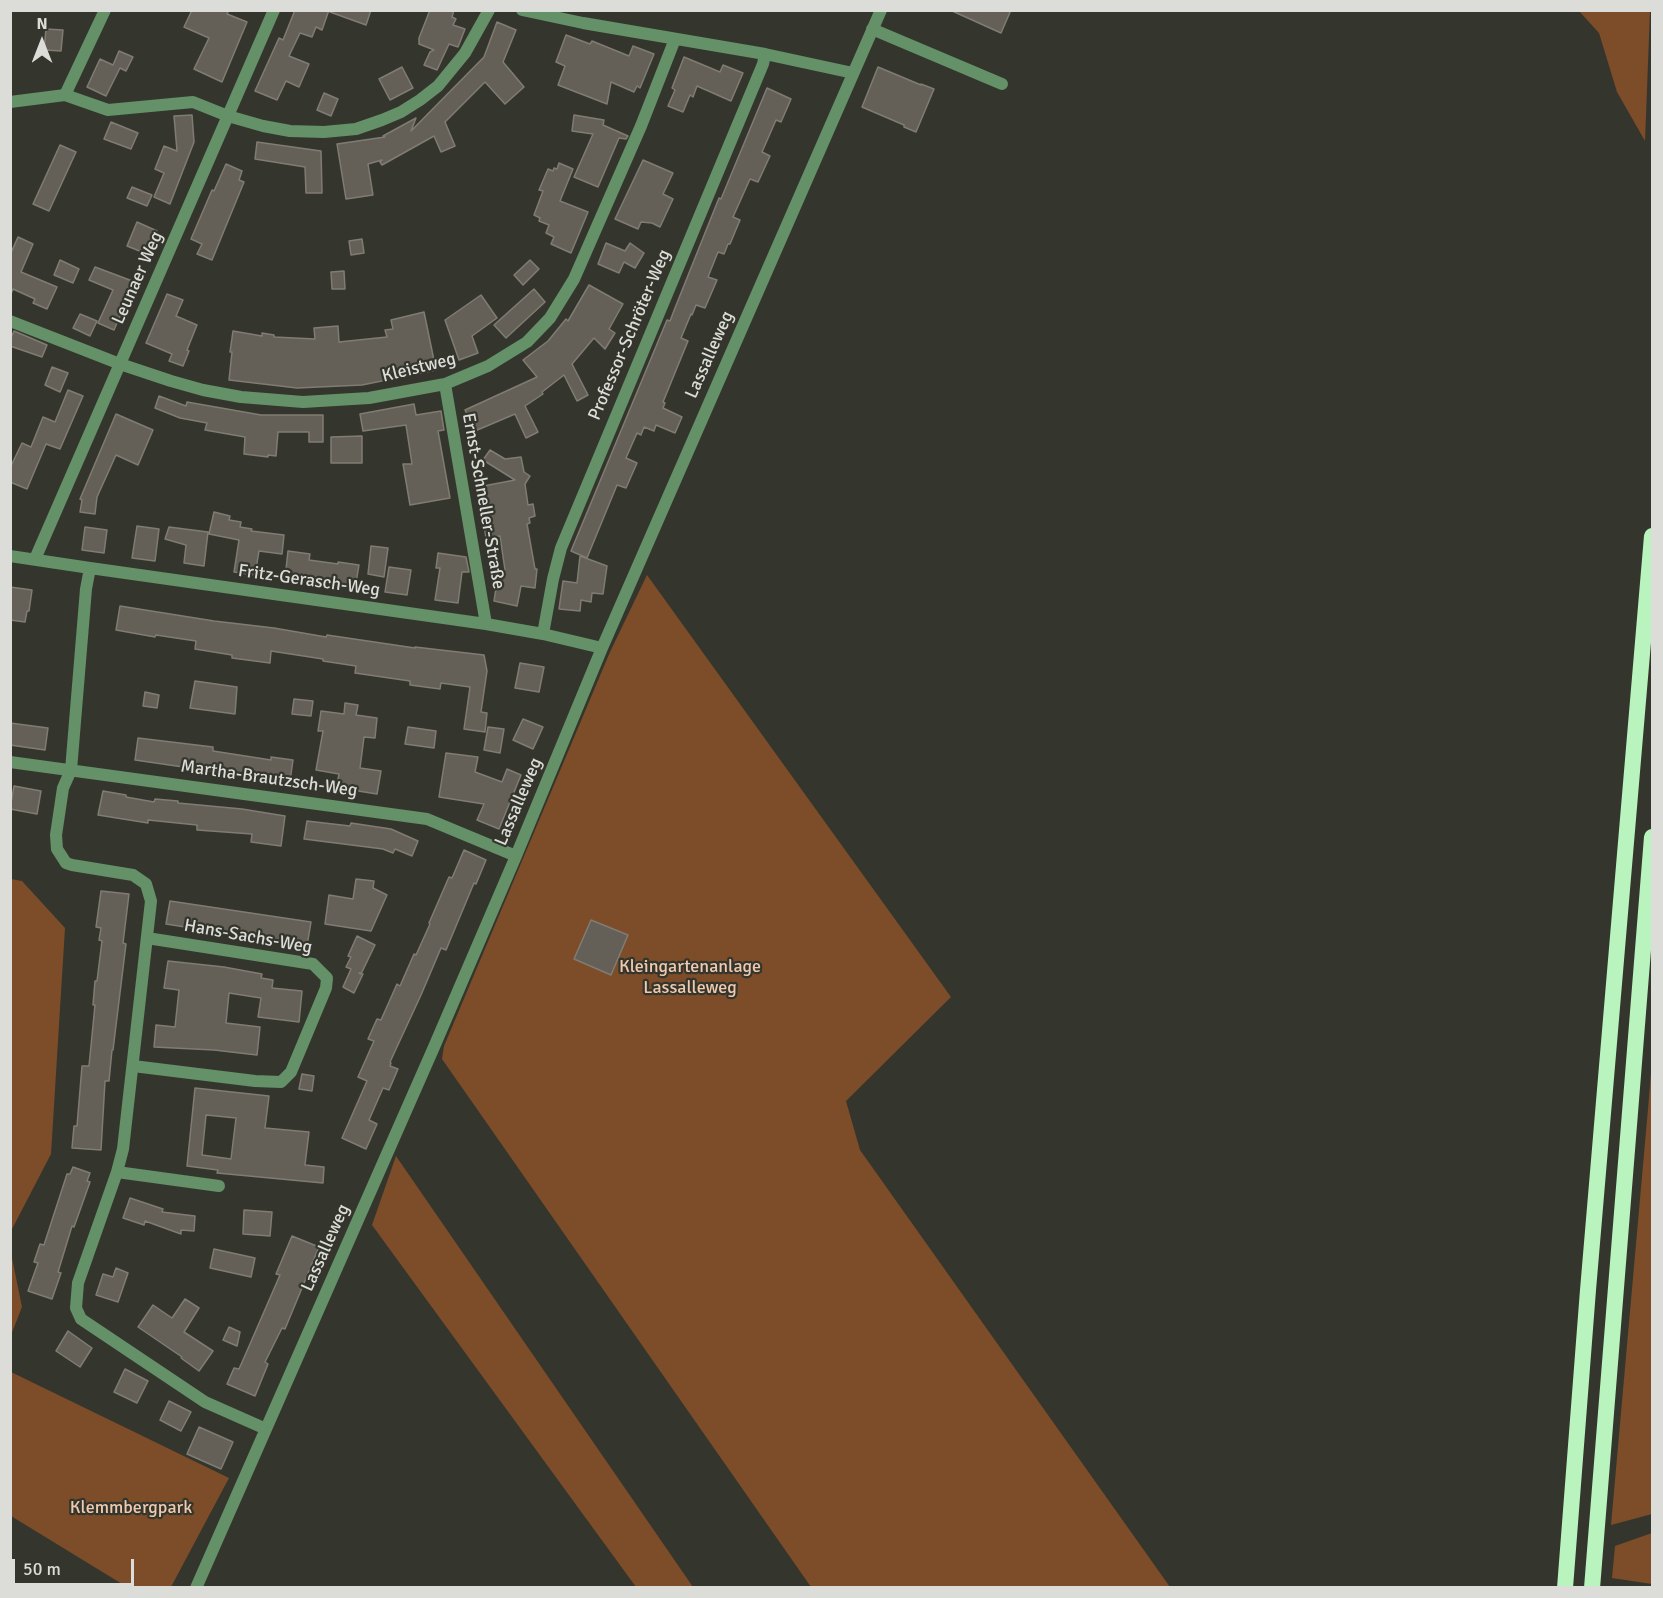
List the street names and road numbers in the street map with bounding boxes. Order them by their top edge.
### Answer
street label: Leunaer Weg [108,228,168,328]
street label: Professor-Schröter-Weg [584,246,676,424]
street label: Lassalleweg [681,308,739,402]
street label: Kleistweg [380,348,458,388]
street label: Ernst-Schneller-Straße [457,411,509,591]
street label: Fritz-Gerasch-Weg [237,560,381,602]
street label: Lassalleweg [491,755,547,849]
street label: Martha-Brautzsch-Weg [179,756,359,802]
street label: Hans-Sachs-Weg [182,915,314,959]
street label: Lassalleweg [297,1201,355,1295]

